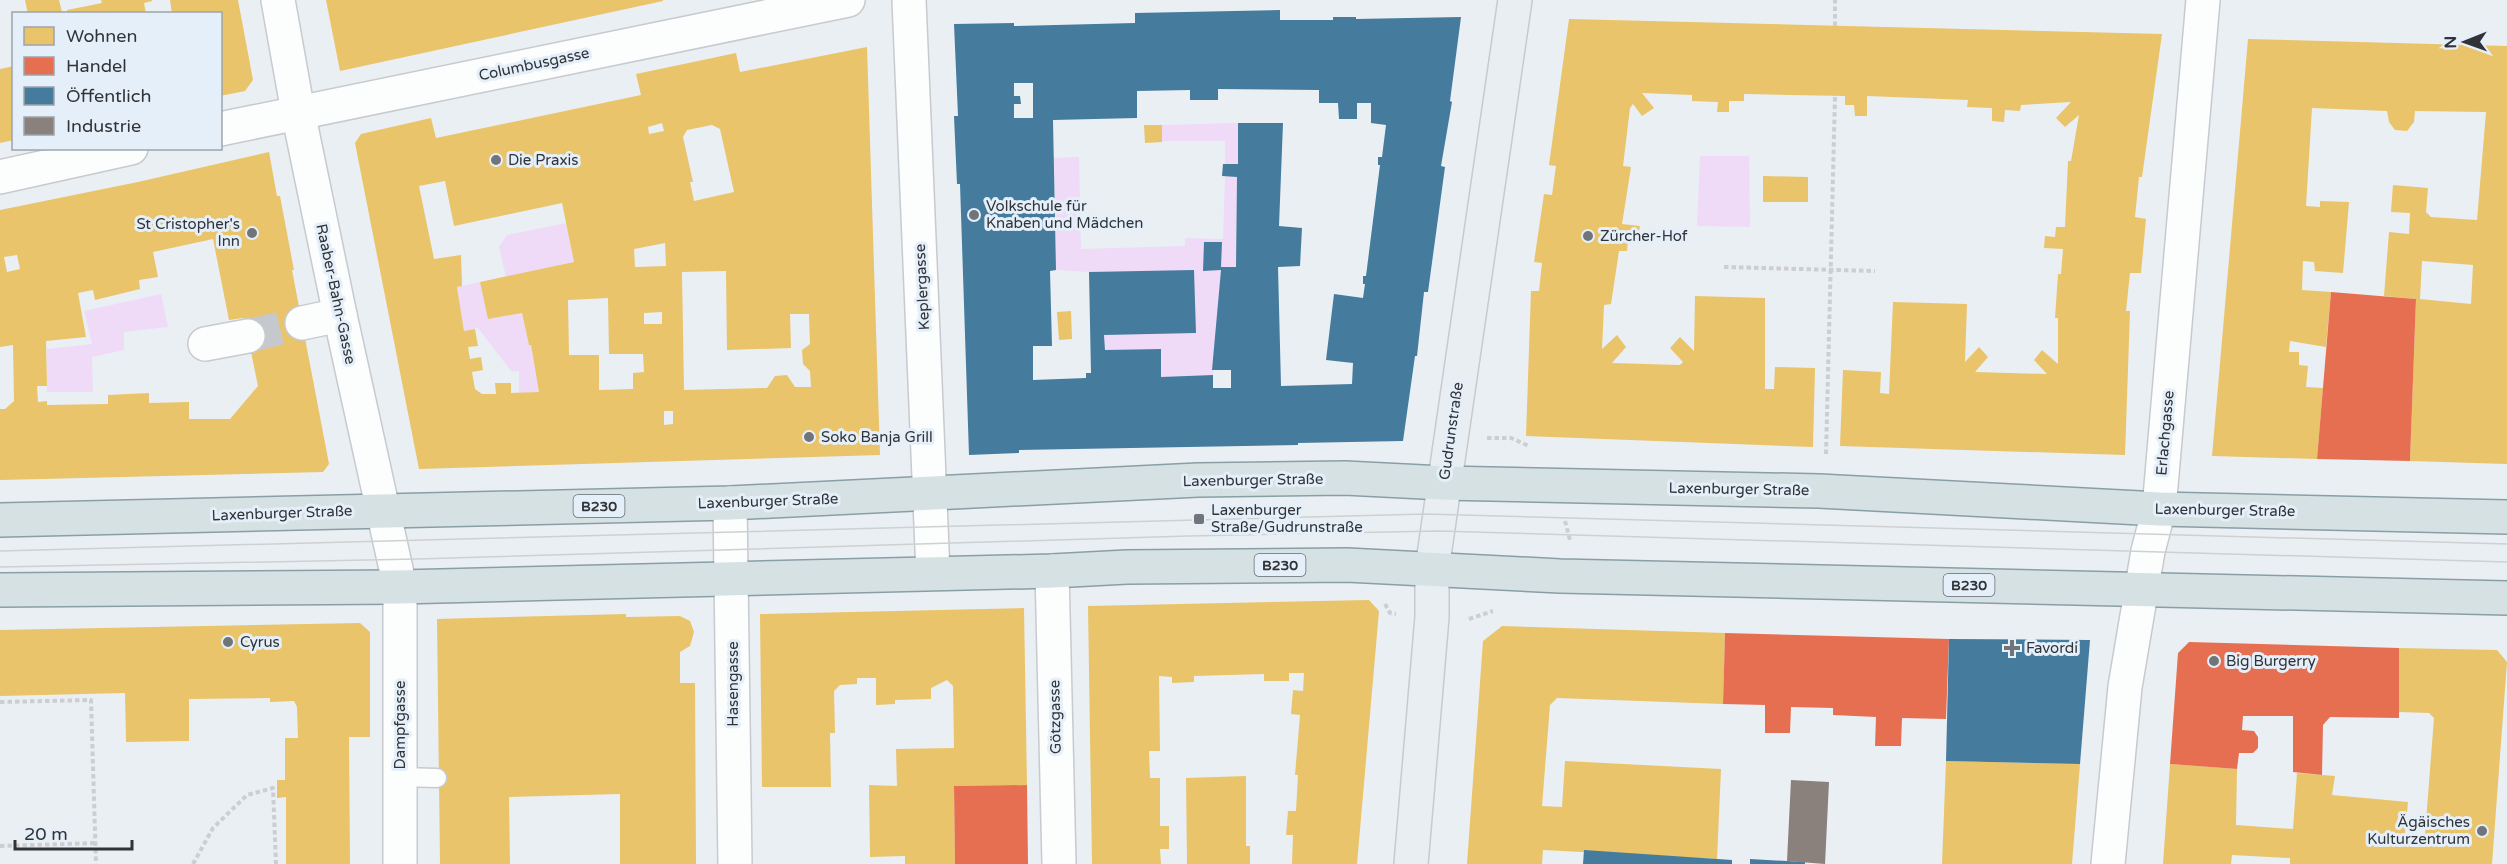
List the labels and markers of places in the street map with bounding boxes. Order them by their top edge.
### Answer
place label: Die Praxis [508,151,578,169]
marker: Die Praxis [489,153,503,167]
place label: Volkschule für Knaben und Mädchen [986,197,1143,232]
marker: Volkschule für Knaben und Mädchen [967,208,981,222]
place label: St Cristopher's Inn [136,215,240,250]
marker: St Cristopher's Inn [245,226,259,240]
place label: Zürcher-Hof [1600,227,1688,245]
marker: Zürcher-Hof [1581,229,1595,243]
place label: Soko Banja Grill [821,428,933,446]
marker: Soko Banja Grill [802,430,816,444]
place label: Laxenburger Straße/Gudrunstraße [1211,501,1363,536]
marker: Laxenburger Straße/Gudrunstraße [1192,512,1206,526]
place label: Cyrus [240,633,280,651]
marker: Cyrus [221,635,235,649]
marker: Favordi [2003,639,2021,657]
place label: Favordi [2026,639,2078,657]
place label: Big Burgerry [2226,652,2316,670]
marker: Big Burgerry [2207,654,2221,668]
place label: Ägäisches Kulturzentrum [2367,813,2470,848]
marker: Ägäisches Kulturzentrum [2475,824,2489,838]

